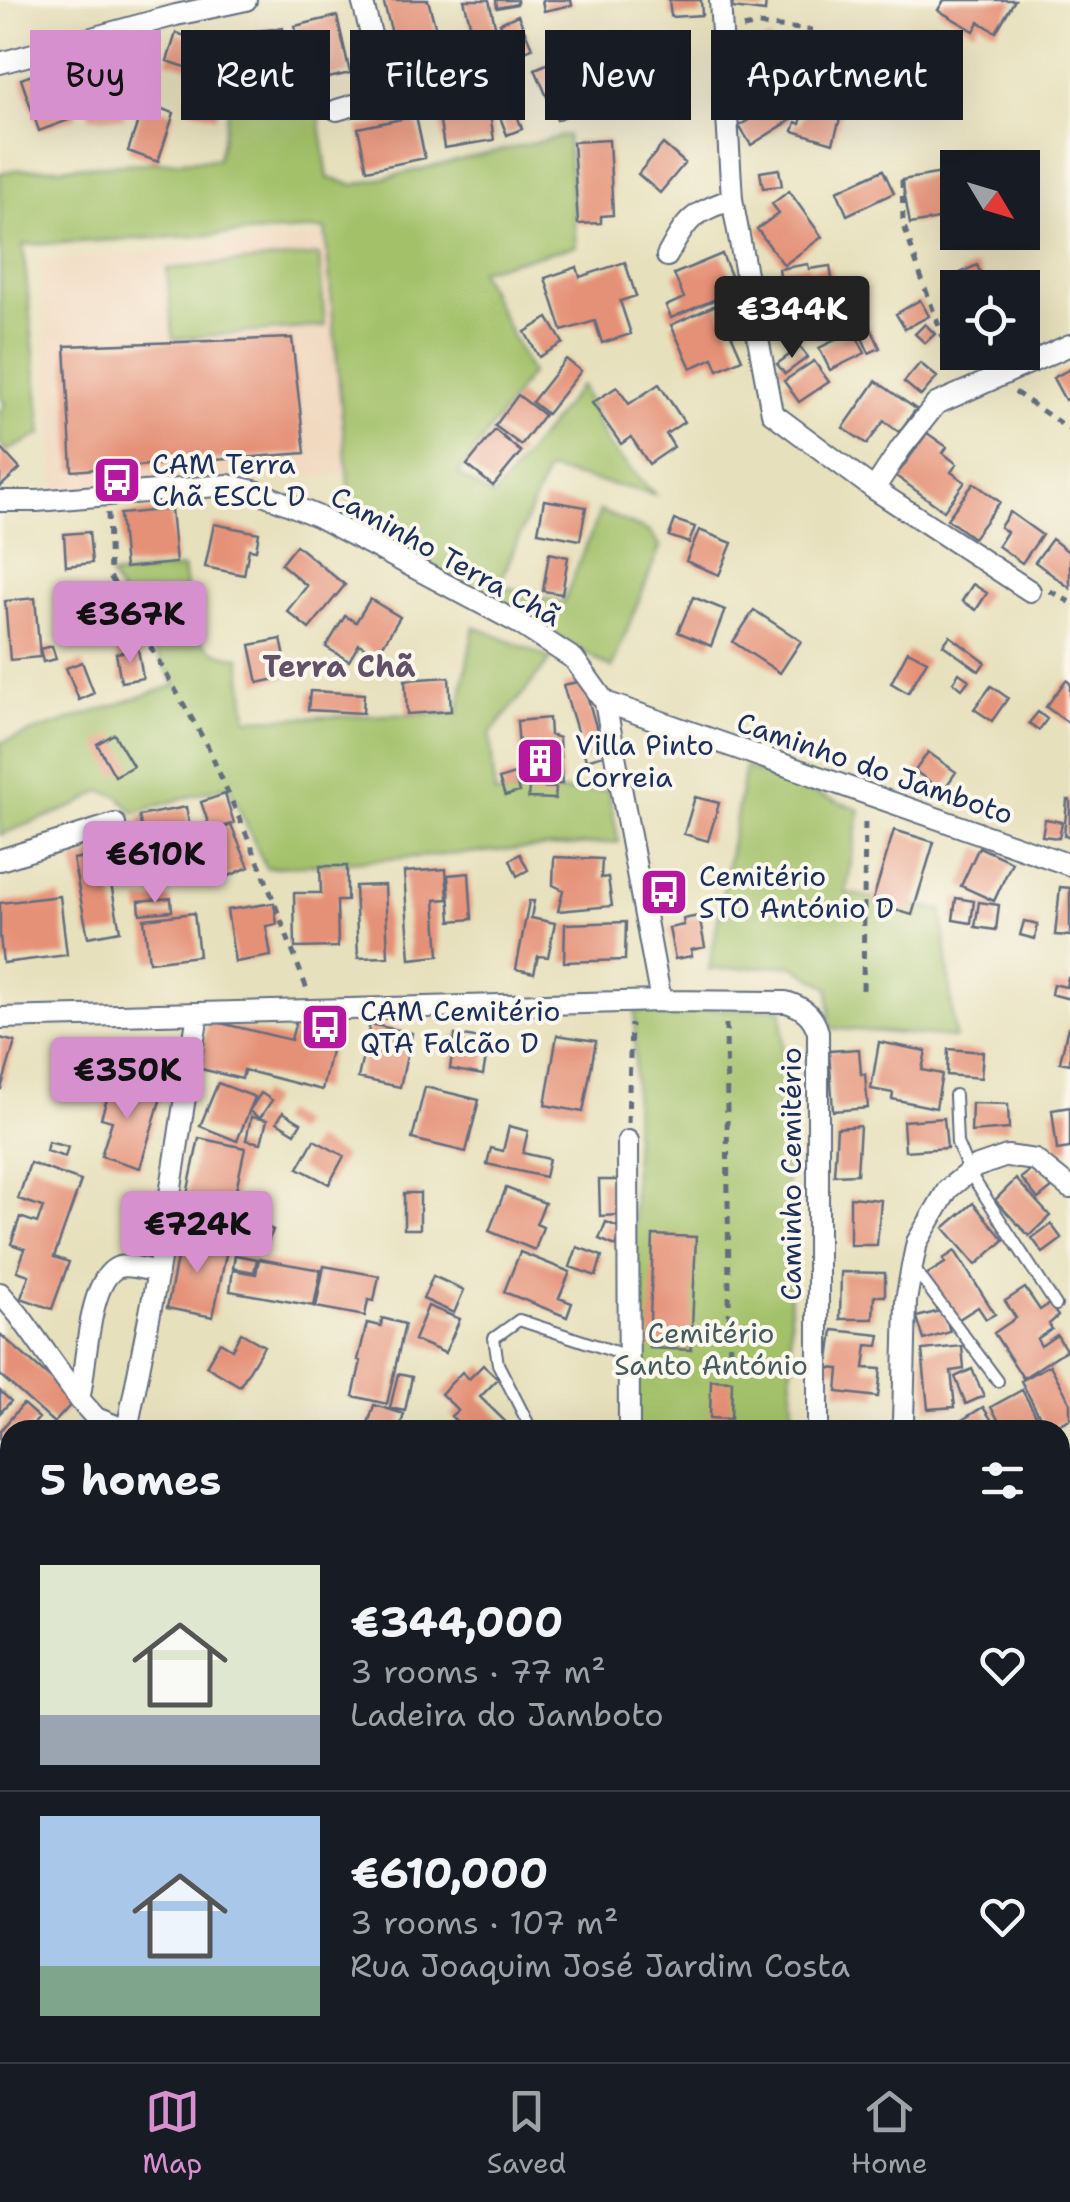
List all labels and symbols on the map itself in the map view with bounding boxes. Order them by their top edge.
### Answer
north arrow [940,150,1040,250]
pin: €344K [722,276,862,361]
place label: CAM Terra Chã ESCL D [152,445,305,515]
bus stop icon: CAM Terra Chã ESCL D [91,454,143,506]
street label: Caminho Terra Chã [324,477,568,635]
pin: €367K [60,581,200,666]
district label: Terra Chã [263,646,416,687]
street label: Caminho do Jamboto [732,703,1018,833]
place label: Villa Pinto Correia [575,726,714,796]
building icon: Villa Pinto Correia [514,735,566,787]
pin: €610K [85,821,225,906]
place label: Cemitério STO António D [699,857,894,927]
bus stop icon: Cemitério STO António D [638,866,690,918]
place label: CAM Cemitério QTA Falcão D [360,992,560,1062]
bus stop icon: CAM Cemitério QTA Falcão D [299,1001,351,1053]
pin: €350K [57,1037,197,1122]
street label: Caminho Cemitério [772,1047,810,1301]
pin: €724K [127,1191,267,1276]
park label: Cemitério Santo António [614,1314,808,1384]

